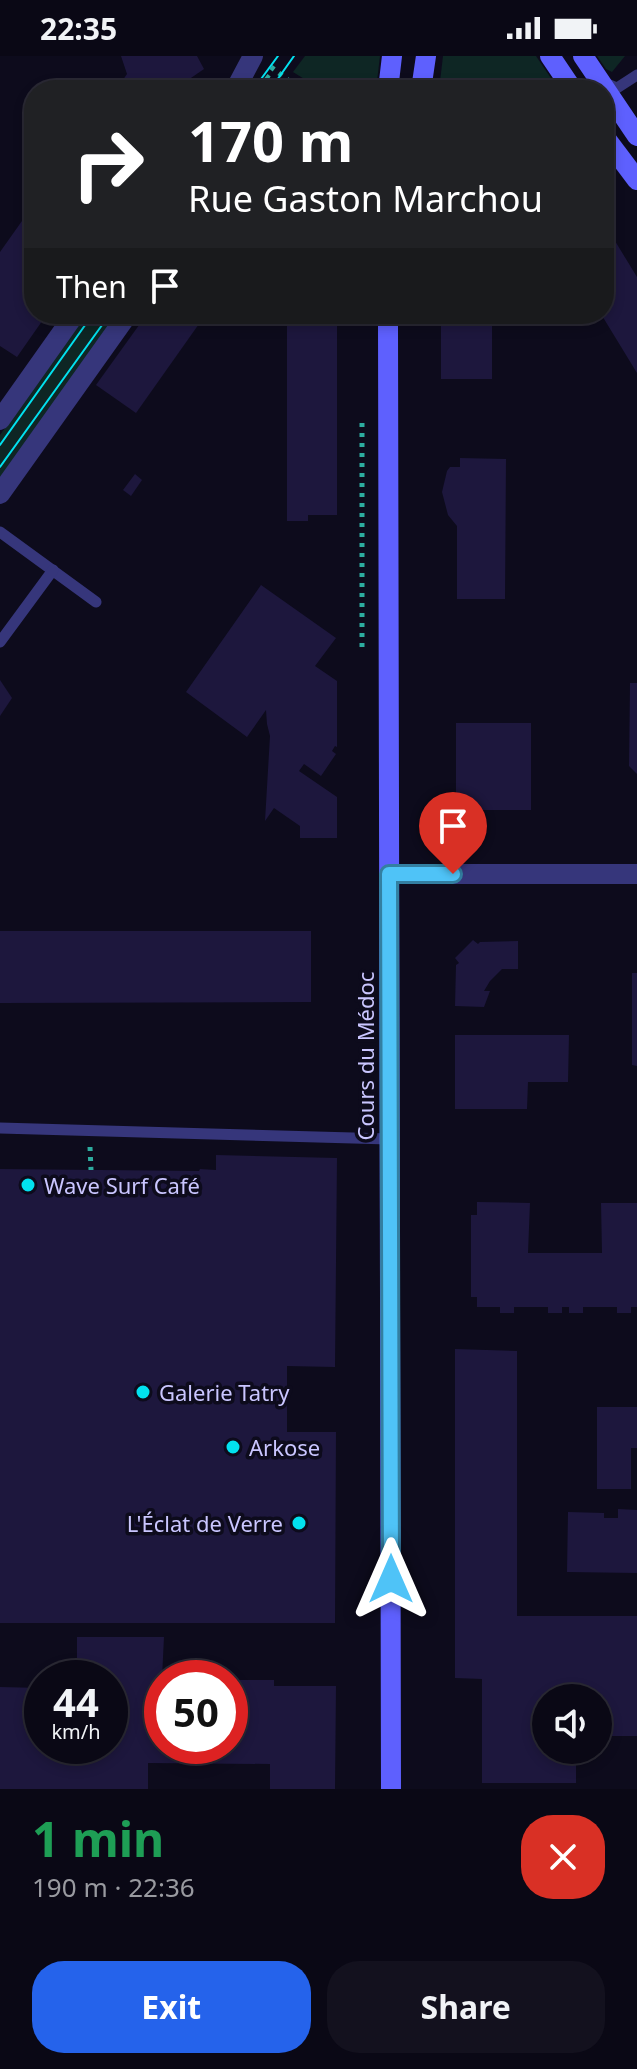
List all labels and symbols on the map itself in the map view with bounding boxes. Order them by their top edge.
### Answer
pin [419,792,487,874]
street label: Cours du Médoc [350,972,380,1140]
place label: Wave Surf Café [44,1170,200,1200]
marker: Wave Surf Café [19,1176,37,1194]
place label: Galerie Tatry [159,1377,290,1407]
marker: Galerie Tatry [134,1383,152,1401]
place label: Arkose [249,1432,320,1462]
marker: Arkose [224,1438,242,1456]
place label: L'Éclat de Verre [127,1508,283,1538]
marker: L'Éclat de Verre [290,1514,308,1532]
position arrow [349,1537,433,1621]
speed limit sign: 50 [144,1660,248,1764]

